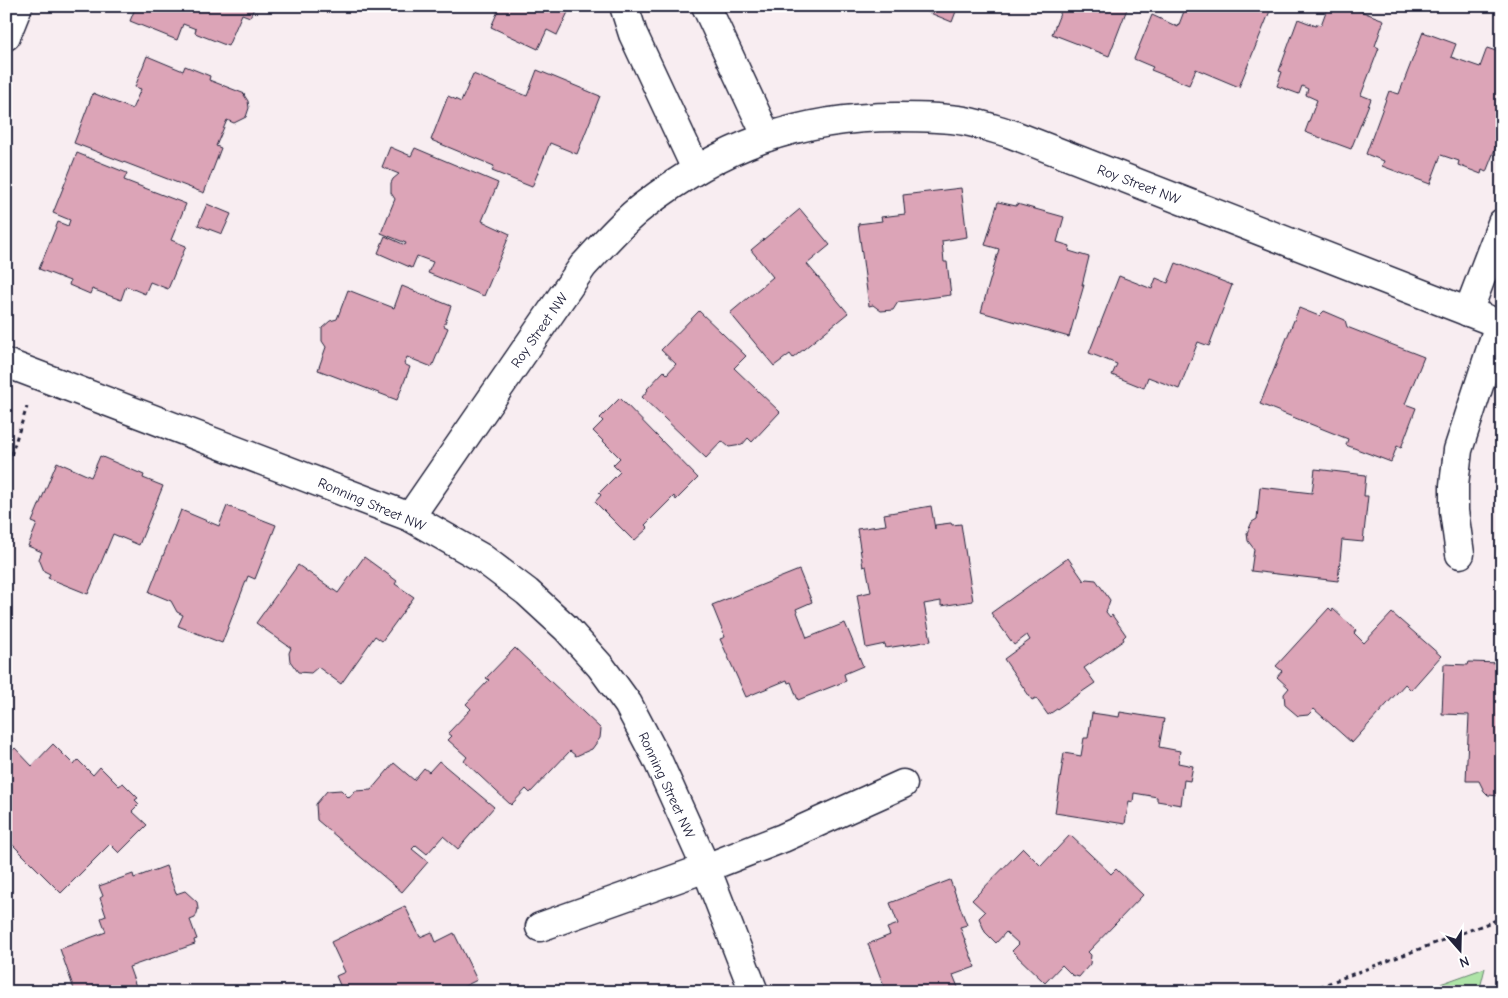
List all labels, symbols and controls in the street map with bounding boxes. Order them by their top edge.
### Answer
street label: Roy Street NW [1095,161,1184,208]
street label: Roy Street NW [507,289,572,371]
street label: Ronning Street NW [315,474,429,535]
street label: Ronning Street NW [635,729,699,842]
north arrow [1436,926,1486,976]
text: N [1457,952,1471,971]

